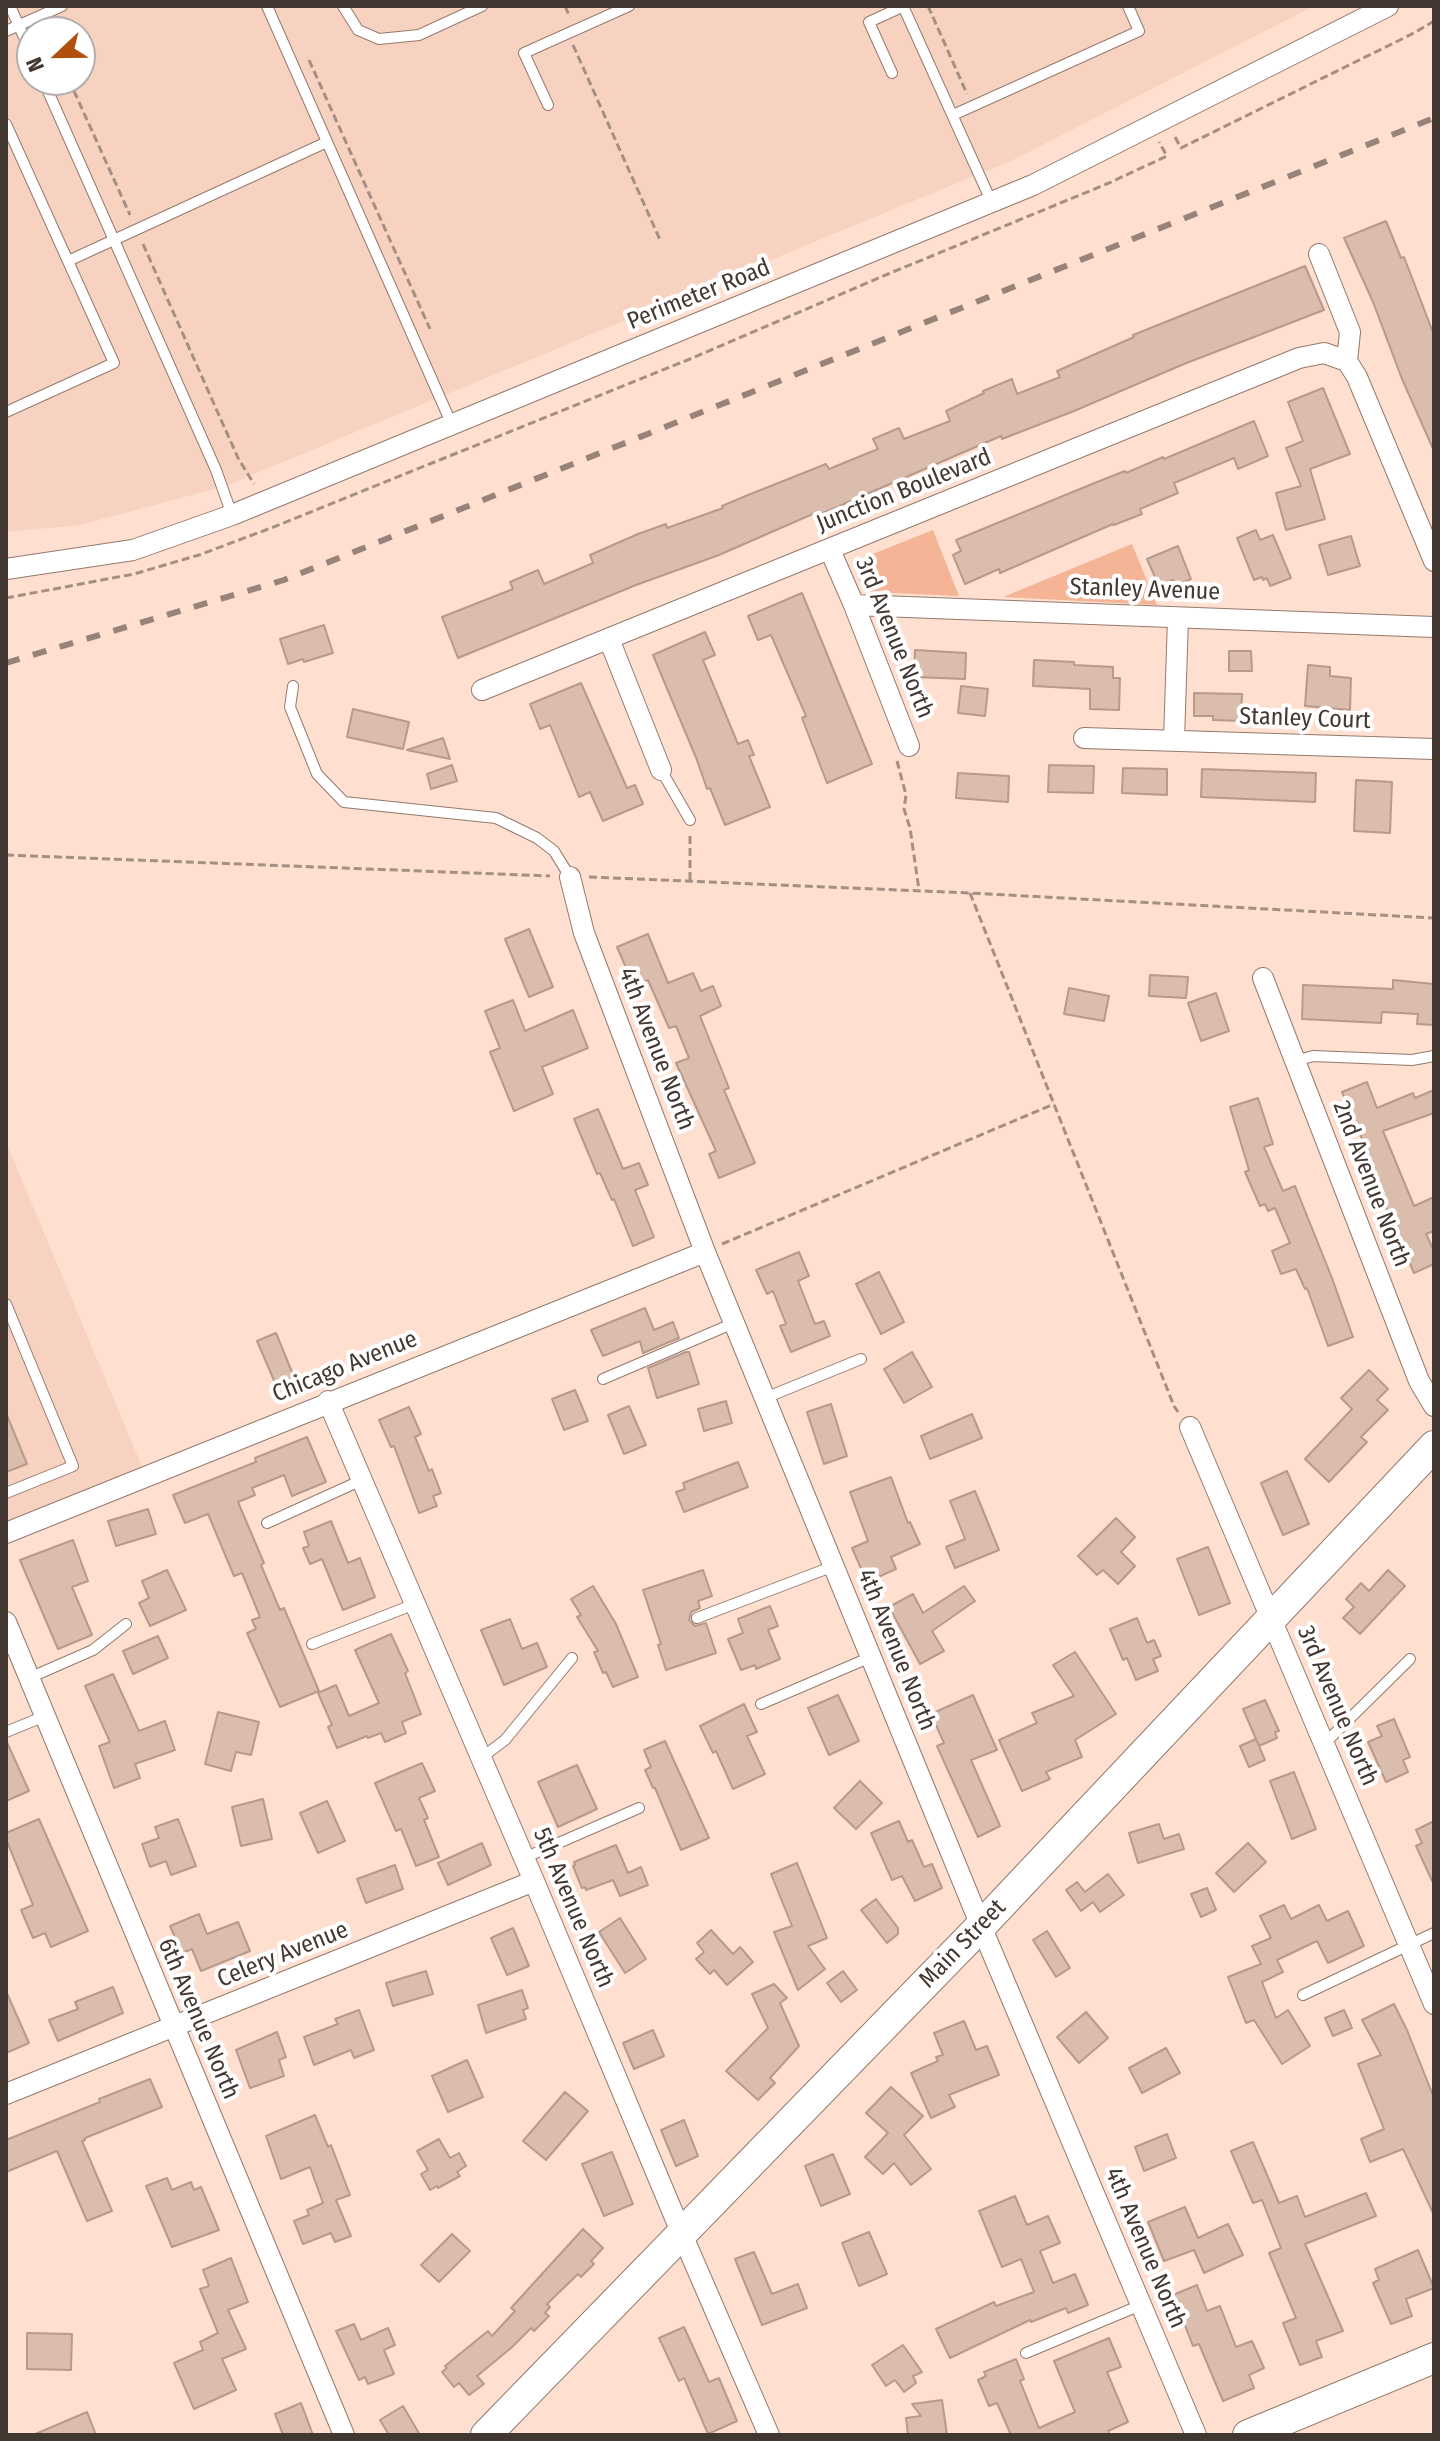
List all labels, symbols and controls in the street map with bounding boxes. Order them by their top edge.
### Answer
north arrow [16,16,96,96]
text: N [20,53,50,76]
street label: Perimeter Road [623,253,775,337]
street label: Junction Boulevard [812,443,996,539]
street label: 3rd Avenue North [849,553,939,723]
street label: Stanley Avenue [1069,573,1221,607]
street label: Stanley Court [1239,702,1371,736]
street label: 4th Avenue North [612,964,700,1134]
street label: 2nd Avenue North [1326,1097,1416,1271]
street label: Chicago Avenue [268,1325,422,1409]
street label: 4th Avenue North [851,1565,941,1735]
street label: 3rd Avenue North [1290,1622,1384,1790]
street label: 5th Avenue North [526,1824,620,1992]
street label: Main Street [914,1894,1012,1994]
street label: Celery Avenue [213,1916,353,1994]
street label: 6th Avenue North [151,1934,245,2104]
street label: 4th Avenue North [1098,2163,1192,2333]

